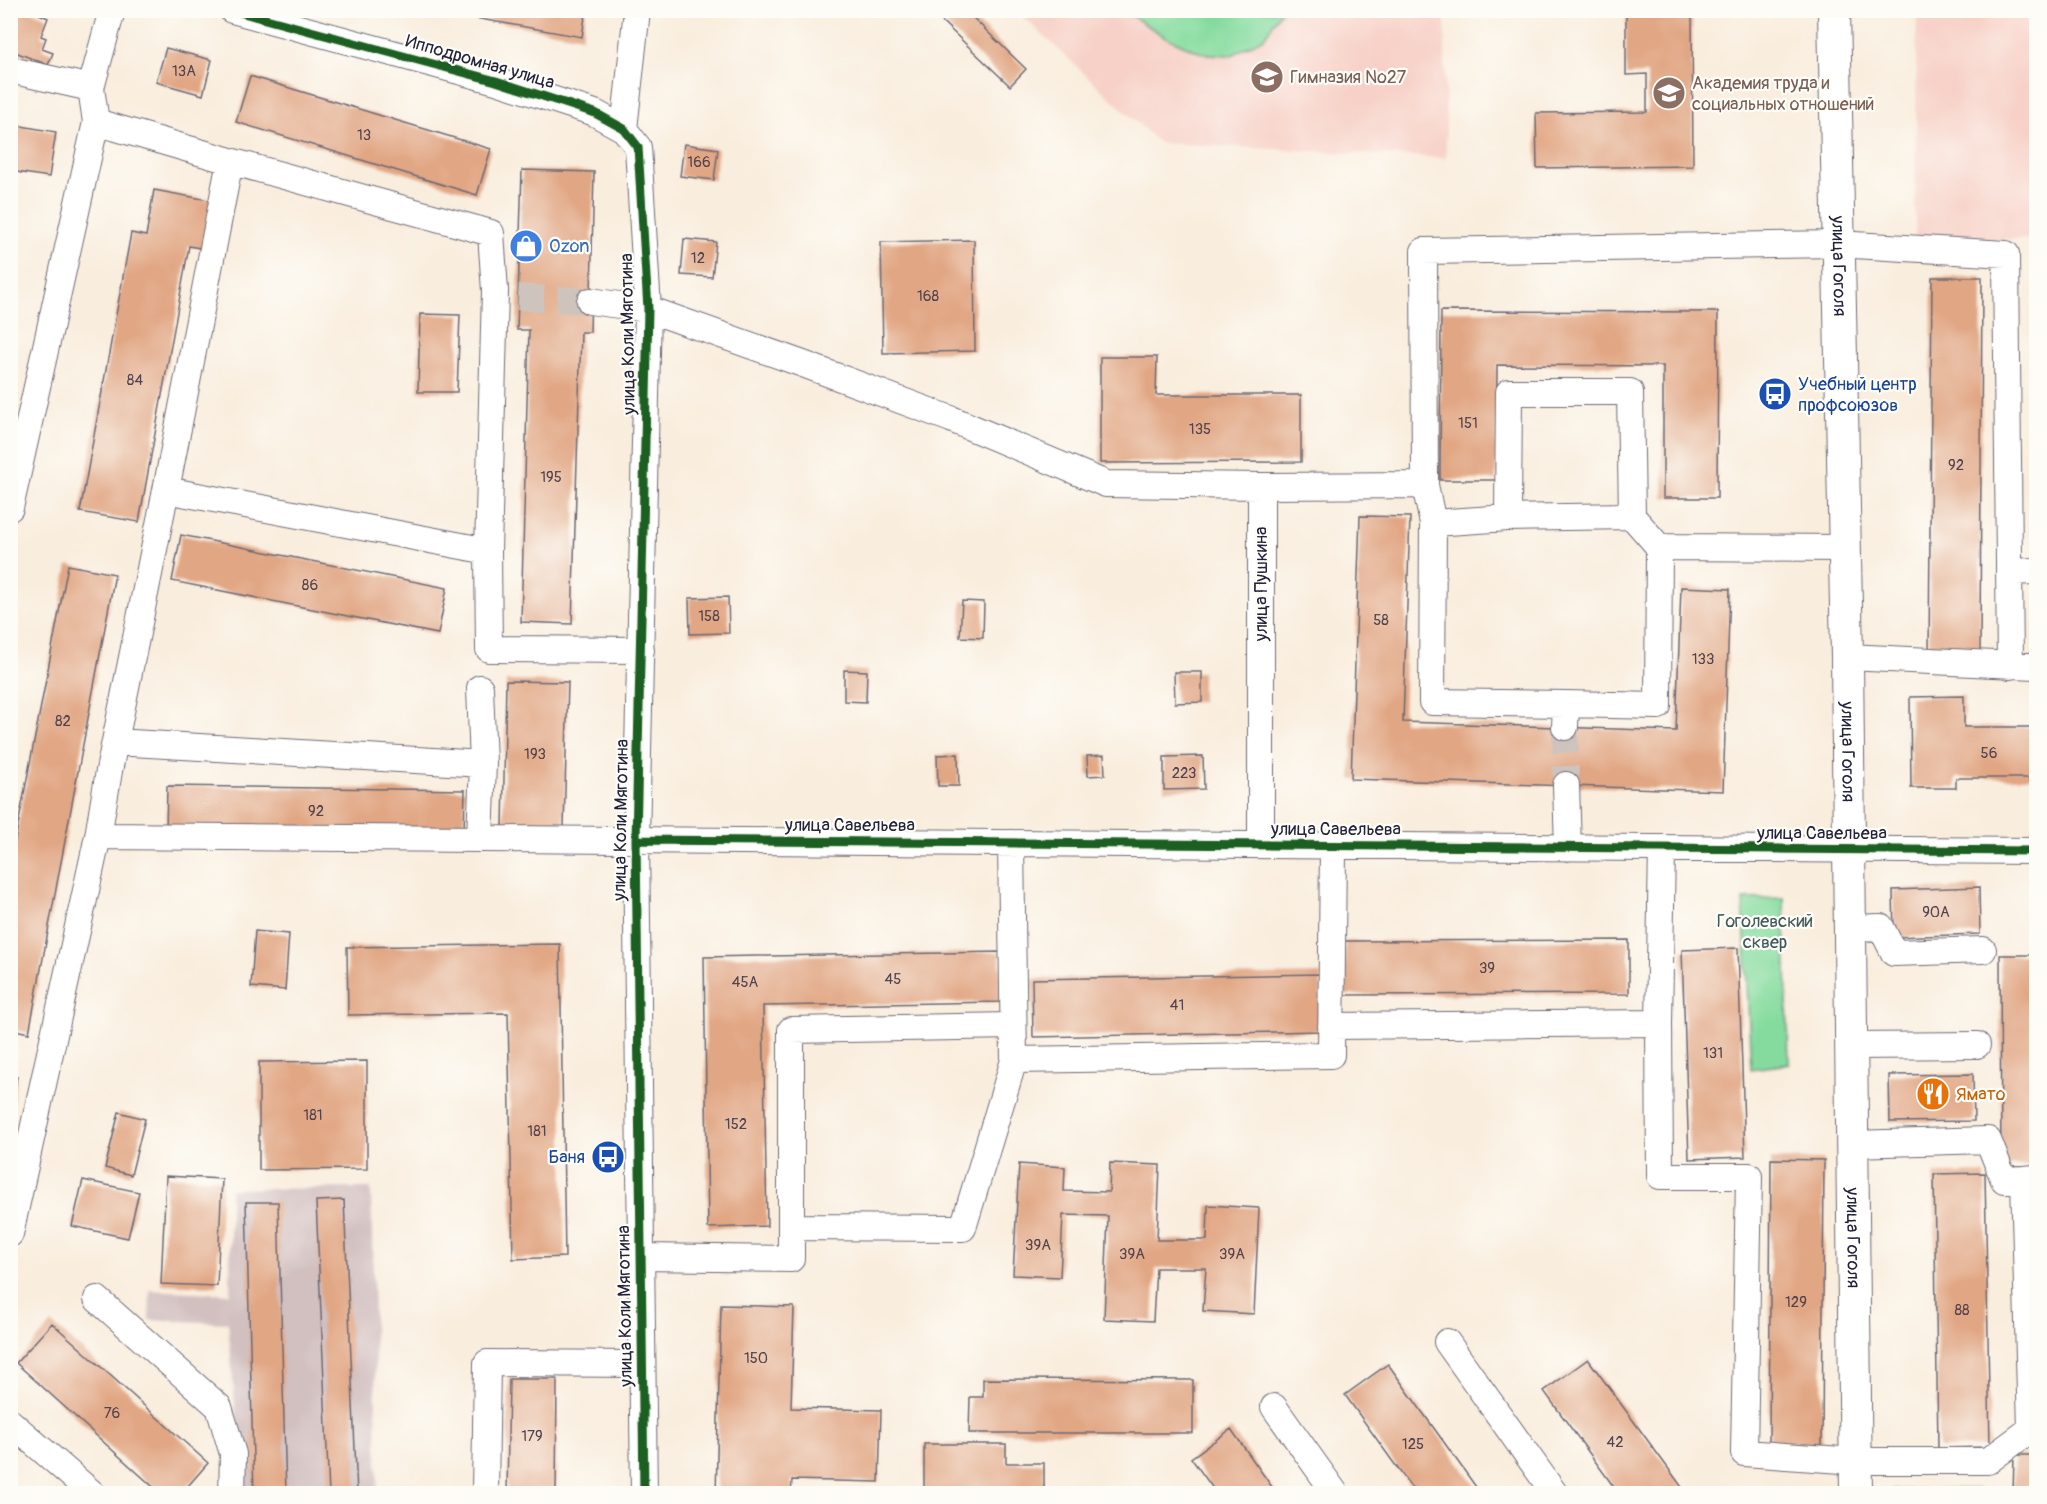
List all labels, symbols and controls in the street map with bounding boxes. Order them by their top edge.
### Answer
street label: Ипподромная улица [403,30,557,94]
school or university icon: Гимназия №27 [1249,59,1285,95]
house number: 13А [172,62,196,81]
place label: Гимназия №27 [1290,66,1407,89]
place label: Академия труда и социальных отношений [1692,72,1874,116]
school or university icon: Академия труда и социальных отношений [1651,75,1687,111]
house number: 13 [357,126,371,145]
house number: 166 [687,153,711,172]
street label: улица Гоголя [1827,214,1852,317]
shop icon: Ozon [508,228,544,264]
place label: Ozon [549,235,589,258]
house number: 12 [691,249,705,268]
street label: улица Коли Мяготина [615,253,641,416]
house number: 168 [917,287,940,306]
house number: 84 [127,371,143,390]
place label: Учебный центр профсоюзов [1798,373,1917,417]
bus stop icon: Учебный центр профсоюзов [1757,376,1793,412]
house number: 151 [1458,414,1478,433]
house number: 135 [1189,420,1211,439]
house number: 92 [1948,456,1964,475]
house number: 195 [540,468,562,487]
street label: улица Пушкина [1250,527,1273,642]
house number: 86 [302,576,318,595]
house number: 158 [698,607,720,626]
house number: 58 [1373,611,1389,630]
house number: 133 [1692,650,1714,669]
street label: улица Гоголя [1836,700,1860,802]
house number: 82 [55,712,71,731]
street label: улица Коли Мяготина [608,739,634,902]
house number: 56 [1981,744,1997,763]
house number: 193 [524,745,546,764]
house number: 223 [1172,764,1196,783]
house number: 92 [308,802,324,821]
street label: улица Савельева [784,814,915,837]
street label: улица Савельева [1270,818,1401,841]
street label: улица Савельева [1756,822,1887,845]
house number: 90А [1922,903,1950,922]
park label: Гоголевский сквер [1717,910,1813,954]
house number: 39 [1479,959,1495,978]
house number: 45 [885,970,901,989]
house number: 45А [732,973,759,992]
house number: 41 [1170,996,1184,1015]
house number: 131 [1703,1044,1723,1063]
restaurant icon: Ямато [1915,1076,1951,1112]
place label: Ямато [1956,1083,2006,1106]
house number: 181 [303,1106,323,1125]
house number: 152 [725,1115,747,1134]
house number: 181 [527,1122,547,1141]
bus stop icon: Баня [590,1139,626,1175]
place label: Баня [548,1146,585,1169]
street label: улица Гоголя [1841,1186,1865,1288]
street label: улица Коли Мяготина [612,1225,638,1388]
house number: 39А [1025,1236,1051,1255]
house number: 39А [1119,1245,1145,1264]
house number: 39А [1219,1245,1245,1264]
house number: 129 [1785,1293,1807,1312]
house number: 88 [1954,1301,1970,1320]
house number: 150 [744,1349,768,1368]
house number: 76 [104,1404,120,1423]
house number: 179 [521,1427,543,1446]
house number: 42 [1606,1433,1624,1452]
house number: 125 [1402,1435,1424,1454]

